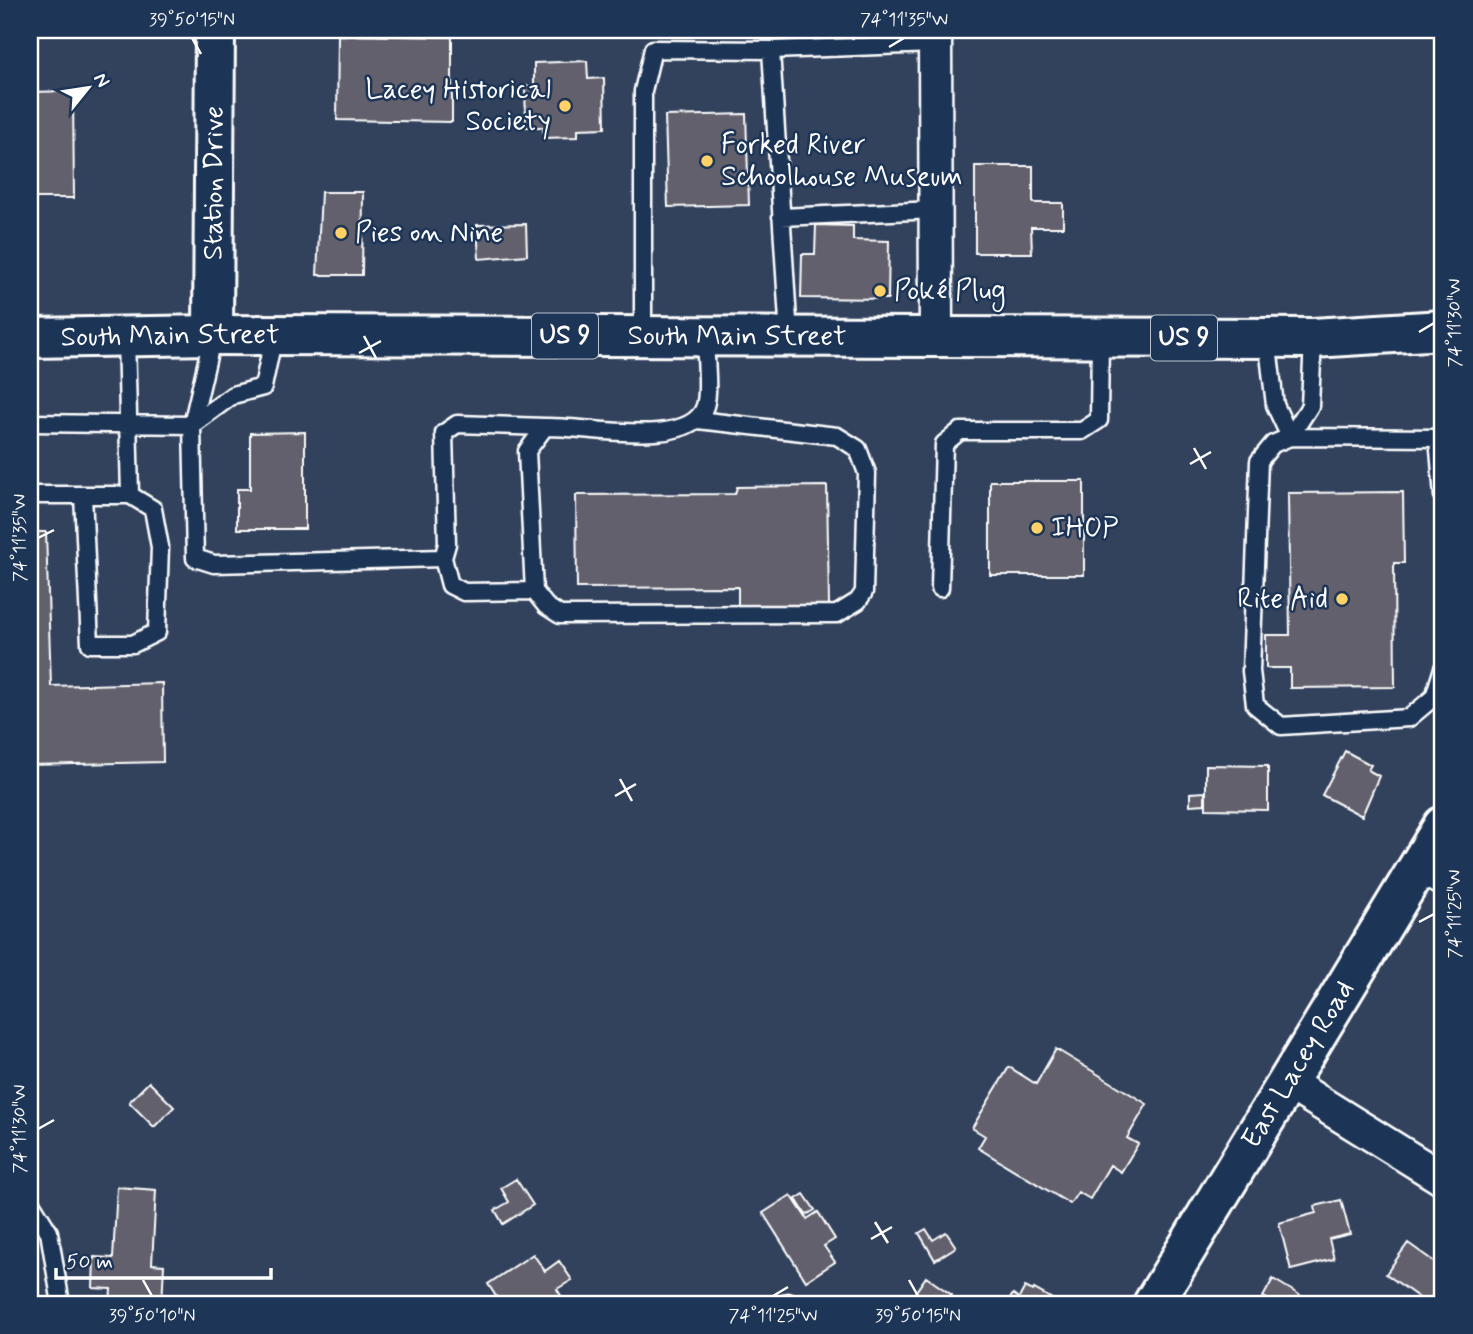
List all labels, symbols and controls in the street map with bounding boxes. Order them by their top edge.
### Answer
text: 39°50'15"N [149,8,235,32]
text: 74°11'35"W [860,8,948,32]
north arrow [52,52,122,122]
text: N [87,69,115,92]
place label: Lacey Historical Society [365,72,551,141]
marker: Lacey Historical Society [557,98,573,114]
street label: Station Drive [195,106,233,260]
place label: Forked River Schoolhouse Museum [721,127,963,196]
marker: Forked River Schoolhouse Museum [699,153,715,169]
place label: Pies on Nine [355,215,504,252]
marker: Pies on Nine [333,225,349,241]
place label: Poké Plug [894,273,1006,312]
text: 74°11'30"W [1443,279,1467,367]
marker: Poké Plug [872,283,888,299]
road number: US 9 [532,314,598,358]
street label: South Main Street [60,316,279,356]
road number: US 9 [1151,316,1217,360]
street label: South Main Street [627,318,846,355]
text: 74°11'35"W [8,494,32,582]
place label: IHOP [1051,510,1118,547]
marker: IHOP [1029,520,1045,536]
place label: Rite Aid [1237,581,1328,618]
marker: Rite Aid [1334,591,1350,607]
text: 74°11'25"W [1443,870,1467,958]
street label: East Lacey Road [1233,974,1363,1156]
text: 74°11'30"W [8,1085,32,1173]
scale bar [56,1236,271,1280]
text: 50 m [66,1248,113,1276]
text: 39°50'10"N [109,1304,195,1328]
text: 74°11'25"W [729,1304,817,1328]
text: 39°50'15"N [875,1304,961,1328]

